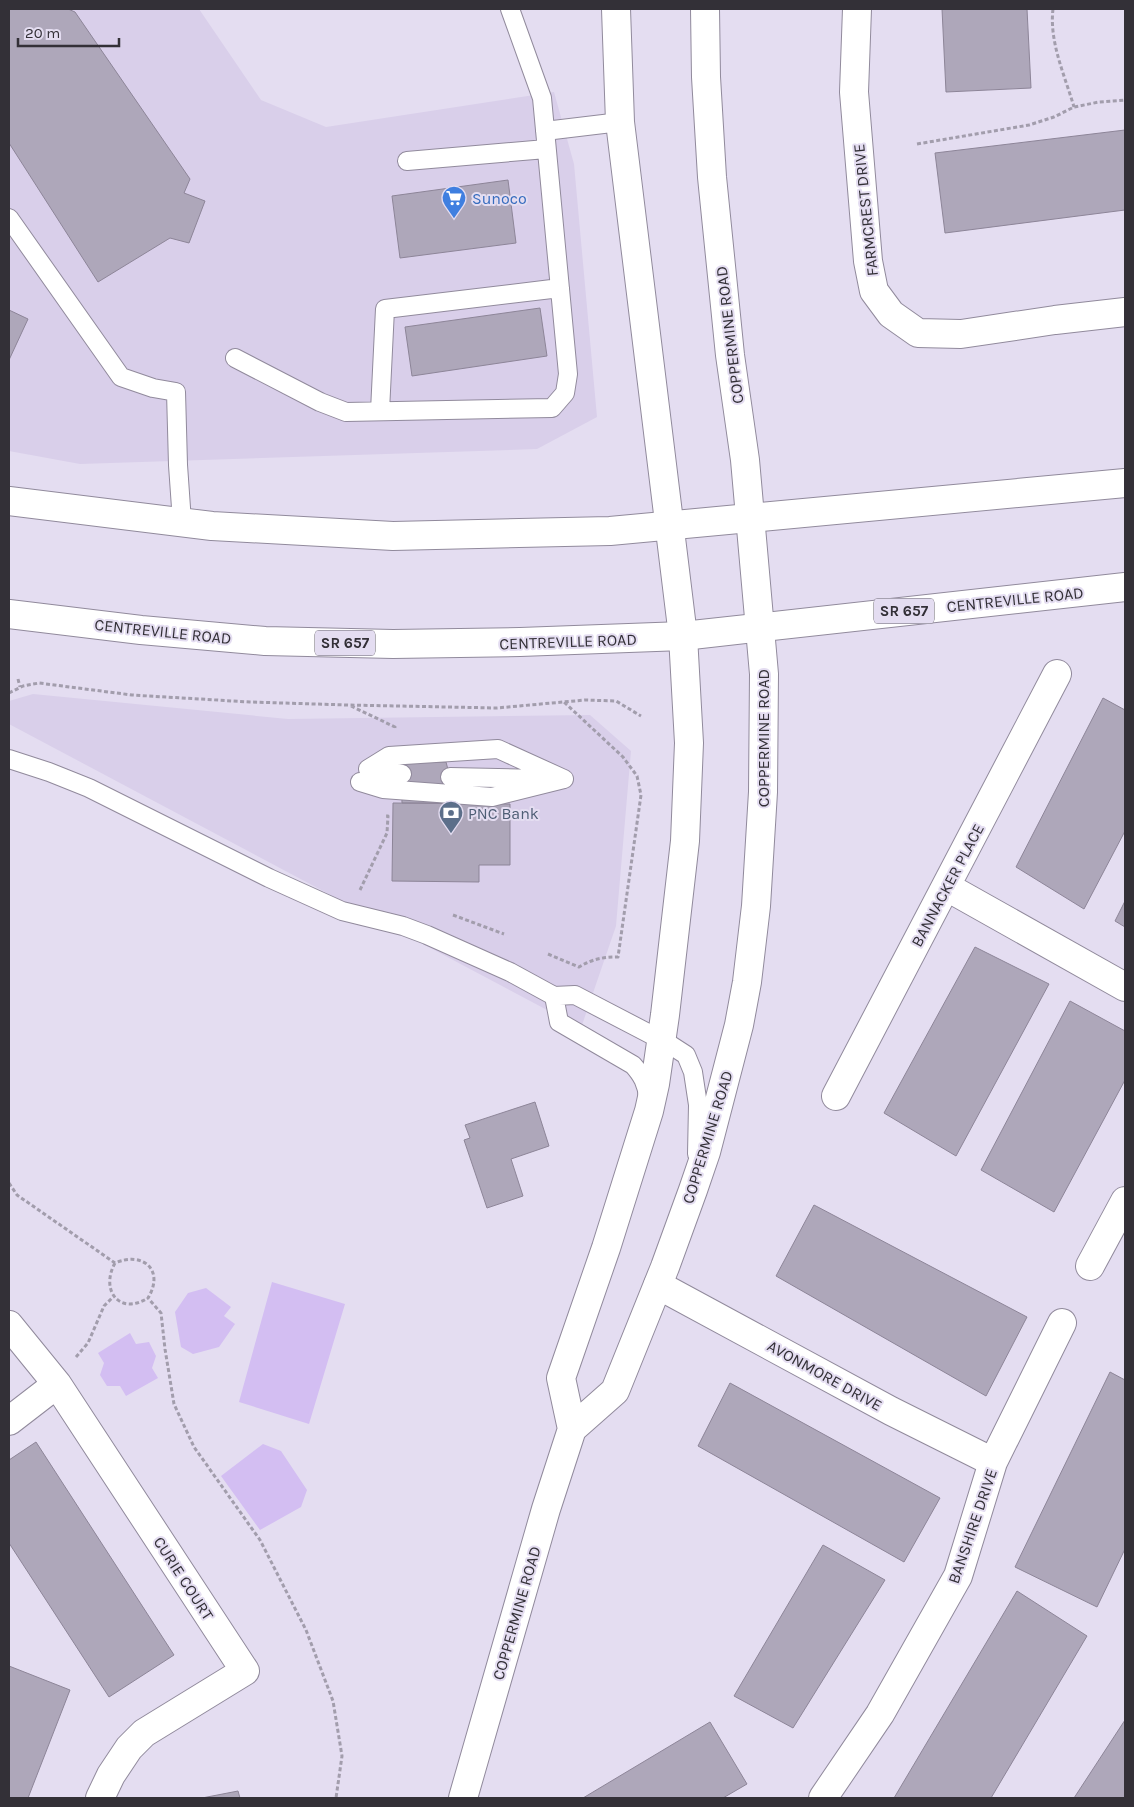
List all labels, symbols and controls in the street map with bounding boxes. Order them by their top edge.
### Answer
scale bar [18,15,119,47]
text: 20 m [25,24,60,42]
street label: FARMCREST DRIVE [849,143,882,277]
supermarket icon: Sunoco [441,185,467,219]
place label: Sunoco [472,189,527,208]
street label: COPPERMINE ROAD [712,265,747,405]
street label: CENTREVILLE ROAD [946,583,1084,616]
road number: SR 657 [874,598,934,624]
street label: CENTREVILLE ROAD [94,615,232,648]
road number: SR 657 [315,630,375,656]
street label: CENTREVILLE ROAD [499,630,637,653]
street label: COPPERMINE ROAD [754,669,773,807]
bank icon: PNC Bank [438,800,464,834]
place label: PNC Bank [468,804,539,823]
street label: BANNACKER PLACE [907,820,988,950]
street label: COPPERMINE ROAD [678,1068,737,1206]
street label: AVONMORE DRIVE [764,1336,885,1415]
street label: BANSHIRE DRIVE [944,1466,1001,1586]
street label: CURIE COURT [150,1533,218,1624]
street label: COPPERMINE ROAD [488,1544,545,1682]

